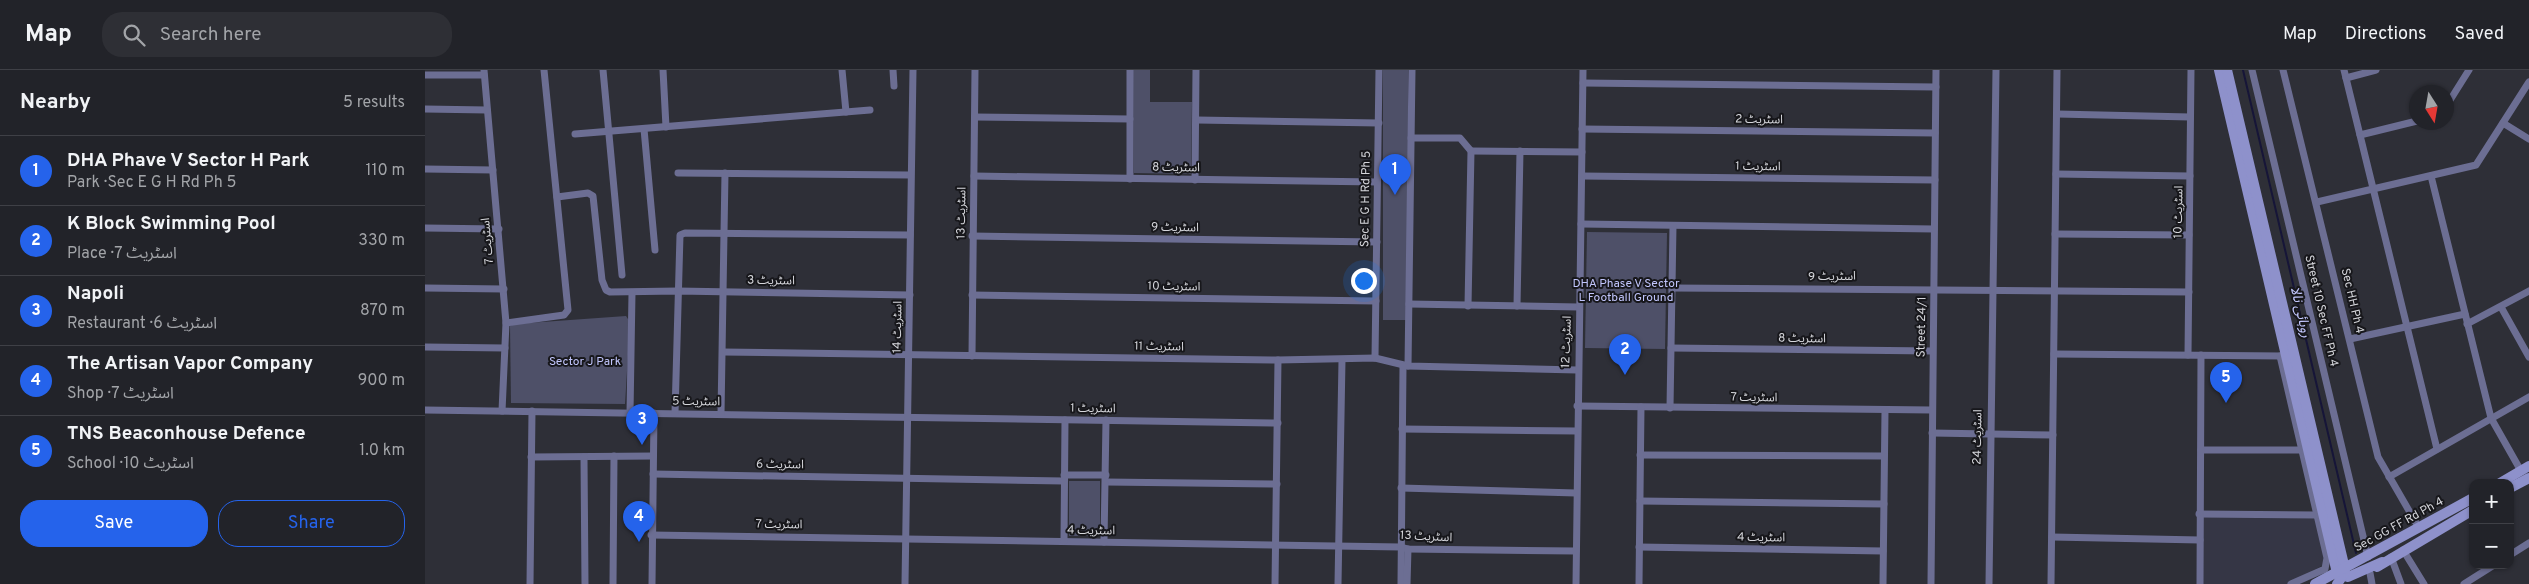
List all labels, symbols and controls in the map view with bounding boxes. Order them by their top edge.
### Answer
search box [102,12,452,57]
text: Map [25,20,72,50]
icon: search [120,21,148,49]
text: Search here [160,23,261,47]
text: Map [2283,23,2317,46]
text: Directions [2345,23,2427,46]
text: Saved [2455,23,2504,46]
north arrow [2409,85,2454,130]
text: Nearby [20,89,91,116]
text: 5 results [343,93,405,113]
street label: اسٹریٹ 2 [1735,112,1783,128]
text: DHA Phave V Sector H Park [67,149,310,173]
street label: Sec E G H Rd Ph 5 [1357,151,1375,247]
pin: 1 [1379,154,1411,195]
street label: اسٹریٹ 1 [1735,159,1781,175]
street label: اسٹریٹ 8 [1152,160,1200,176]
text: 1 [33,161,39,181]
text: 110 m [365,161,405,181]
text: Park · Sec E G H Rd Ph 5 [67,173,236,193]
street label: اسٹریٹ 10 [2171,185,2187,239]
street label: اسٹریٹ 13 [954,187,970,239]
text: K Block Swimming Pool [67,212,276,236]
street label: اسٹریٹ 7 [478,217,498,265]
street label: اسٹریٹ 9 [1151,220,1199,236]
text: 2 [31,231,41,251]
text: 330 m [358,231,405,251]
text: Place · اسٹریٹ 7 [67,244,177,264]
street label: Street 10 Sec FF Ph 4 [2300,254,2342,368]
street label: Sec HH Ph 4 [2337,267,2367,335]
your location [1351,268,1377,294]
street label: اسٹریٹ 9 [1808,269,1856,285]
street label: اسٹریٹ 3 [747,273,795,289]
park label: DHA Phase V Sector L Football Ground [1572,276,1680,306]
street label: اسٹریٹ 10 [1147,279,1201,295]
text: Napoli [67,282,124,306]
water label: روہائی نالا [2286,285,2314,339]
street label: Street 24/1 [1913,296,1931,358]
text: 3 [31,301,41,321]
text: 870 m [360,301,405,321]
street label: اسٹریٹ 14 [890,301,906,353]
text: Restaurant · اسٹریٹ 6 [67,314,217,334]
street label: اسٹریٹ 12 [1558,315,1576,369]
street label: اسٹریٹ 8 [1778,331,1826,347]
pin: 2 [1609,334,1641,375]
street label: اسٹریٹ 11 [1134,339,1184,355]
text: The Artisan Vapor Company [67,352,313,376]
park label: Sector J Park [549,354,621,370]
pin: 5 [2210,362,2242,403]
text: 4 [31,371,41,391]
text: 900 m [358,371,405,391]
text: Shop · اسٹریٹ 7 [67,384,174,404]
street label: اسٹریٹ 7 [1730,390,1778,406]
street label: اسٹریٹ 5 [672,394,720,410]
street label: اسٹریٹ 1 [1070,401,1116,417]
pin: 3 [626,404,658,445]
street label: اسٹریٹ 24 [1970,409,1986,465]
text: TNS Beaconhouse Defence [67,422,306,446]
text: 5 [31,441,41,461]
text: 1.0 km [359,441,405,461]
text: School · اسٹریٹ 10 [67,454,194,474]
street label: اسٹریٹ 6 [756,457,804,473]
map controls [2469,479,2514,569]
button: + [2469,479,2514,524]
street label: Sec GG FF Rd Ph 4 [2351,494,2447,556]
button: Save [20,500,208,547]
button: Share [218,500,405,547]
pin: 4 [623,501,655,542]
street label: اسٹریٹ 7 [755,517,803,533]
street label: اسٹریٹ 4 [1067,523,1115,539]
button: − [2469,524,2514,569]
street label: اسٹریٹ 13 [1399,528,1453,546]
street label: اسٹریٹ 4 [1737,530,1785,546]

